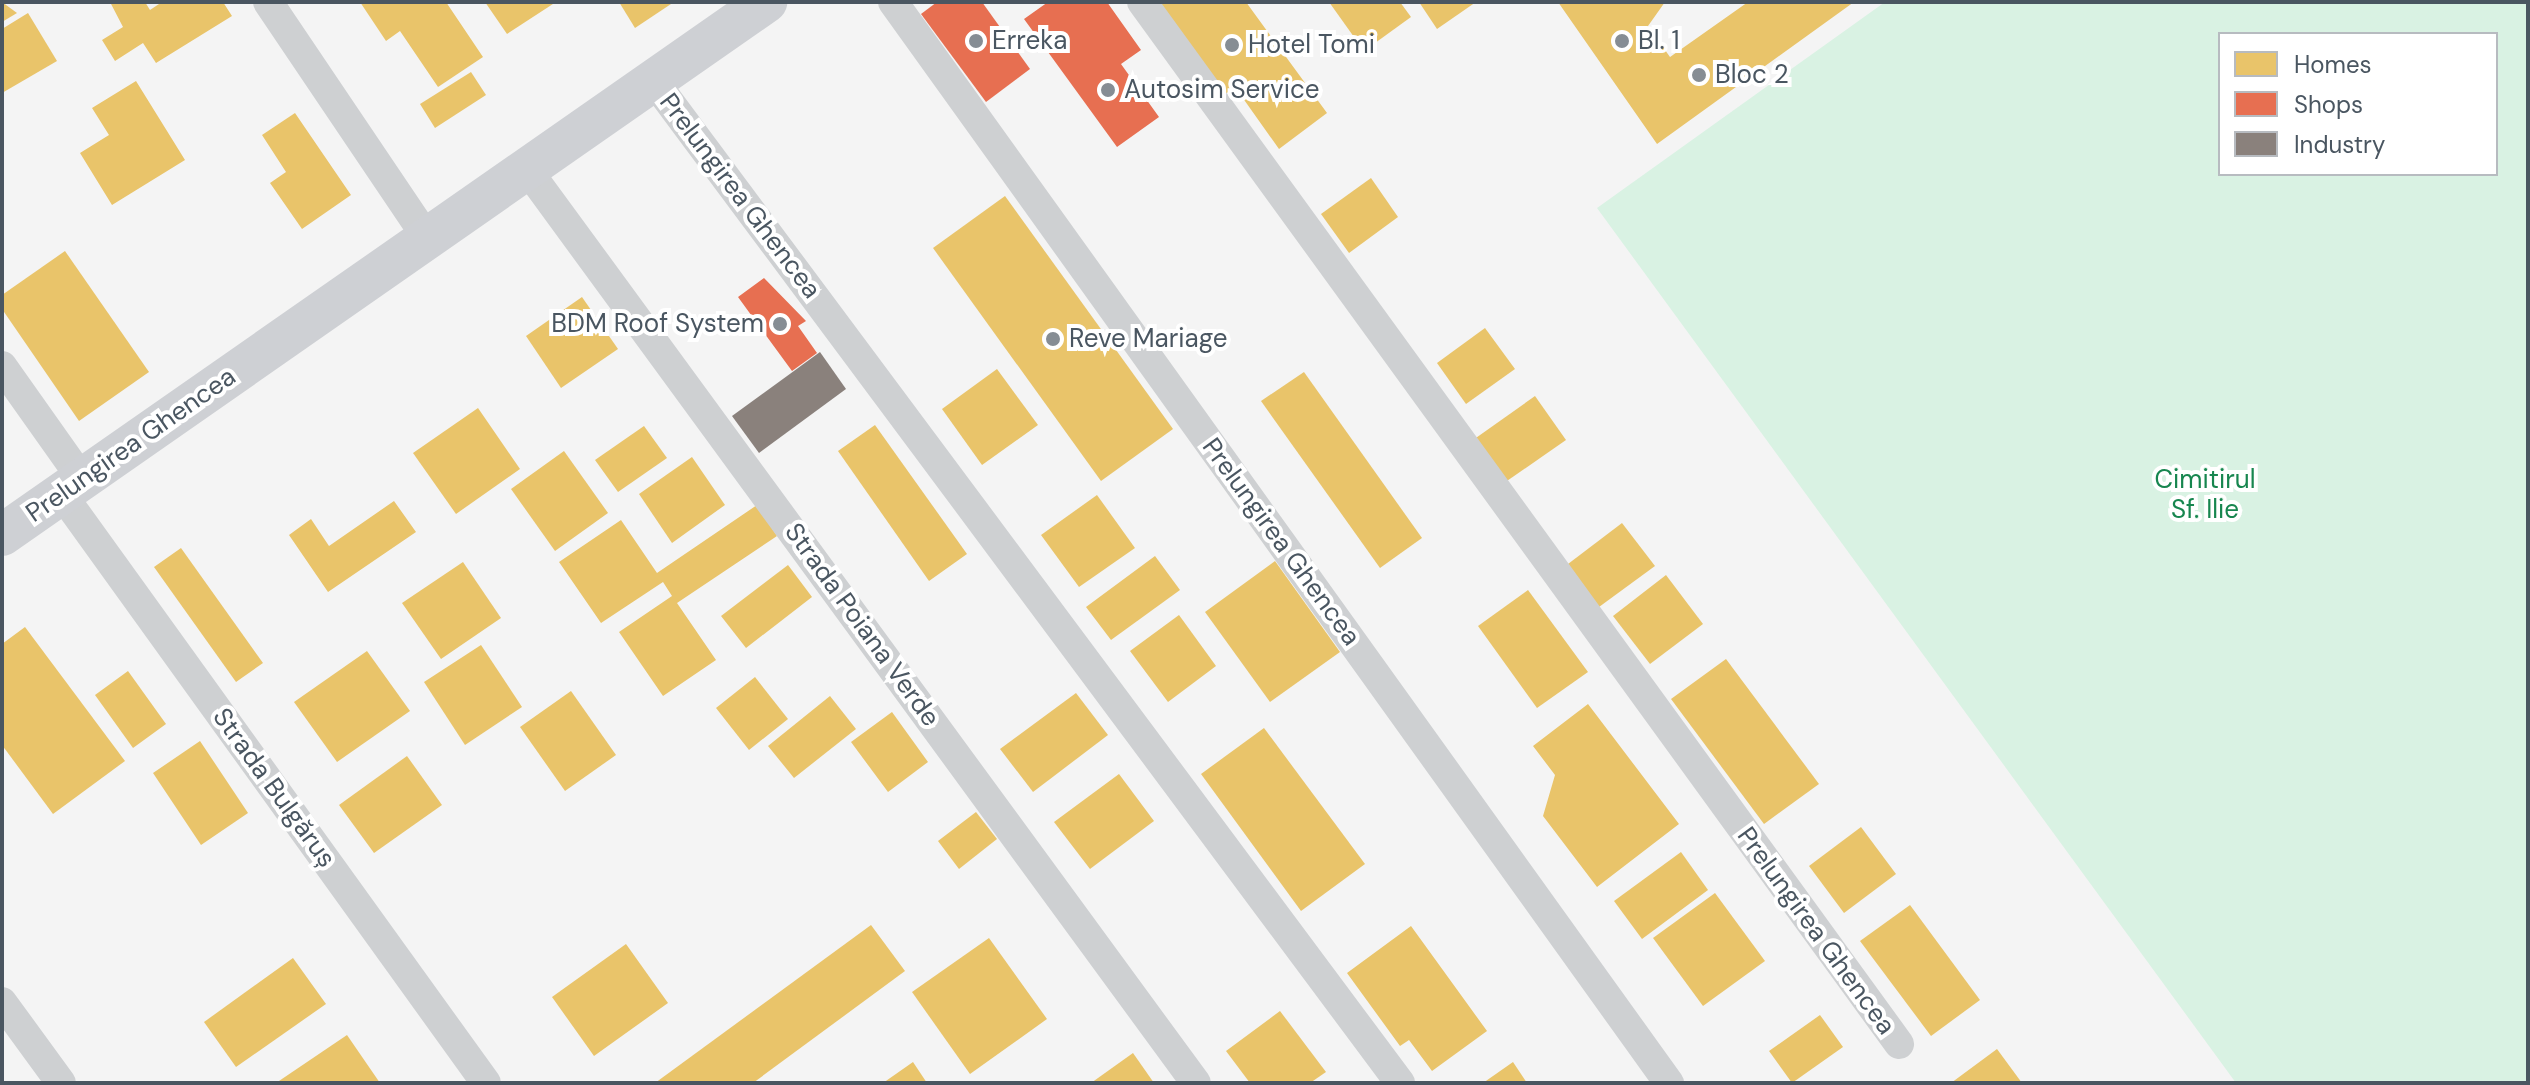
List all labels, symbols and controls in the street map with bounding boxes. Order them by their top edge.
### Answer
place label: Erreka [992,25,1067,57]
place label: Bl. 1 [1638,25,1680,57]
place label: Hotel Tomi [1248,29,1375,61]
marker: Erreka [967,32,985,50]
marker: Bl. 1 [1613,32,1631,50]
legend [2218,32,2498,176]
marker: Hotel Tomi [1223,36,1241,54]
text: Homes [2294,49,2372,80]
place label: Bloc 2 [1715,59,1789,91]
marker: Bloc 2 [1690,66,1708,84]
place label: Autosim Service [1124,74,1320,106]
marker: Autosim Service [1099,81,1117,99]
street label: Prelungirea Ghencea [653,87,827,305]
text: Shops [2294,89,2363,120]
text: Industry [2294,129,2385,160]
place label: BDM Roof System [551,308,764,340]
marker: BDM Roof System [771,315,789,333]
place label: Reve Mariage [1069,323,1227,355]
marker: Reve Mariage [1044,330,1062,348]
street label: Prelungirea Ghencea [20,361,242,529]
street label: Prelungirea Ghencea [1195,432,1367,652]
park label: Cimitirul Sf. Ilie [2154,464,2256,526]
street label: Strada Poiana Verde [778,517,946,733]
street label: Strada Bulgăruș [206,702,342,874]
street label: Prelungirea Ghencea [1730,821,1902,1041]

